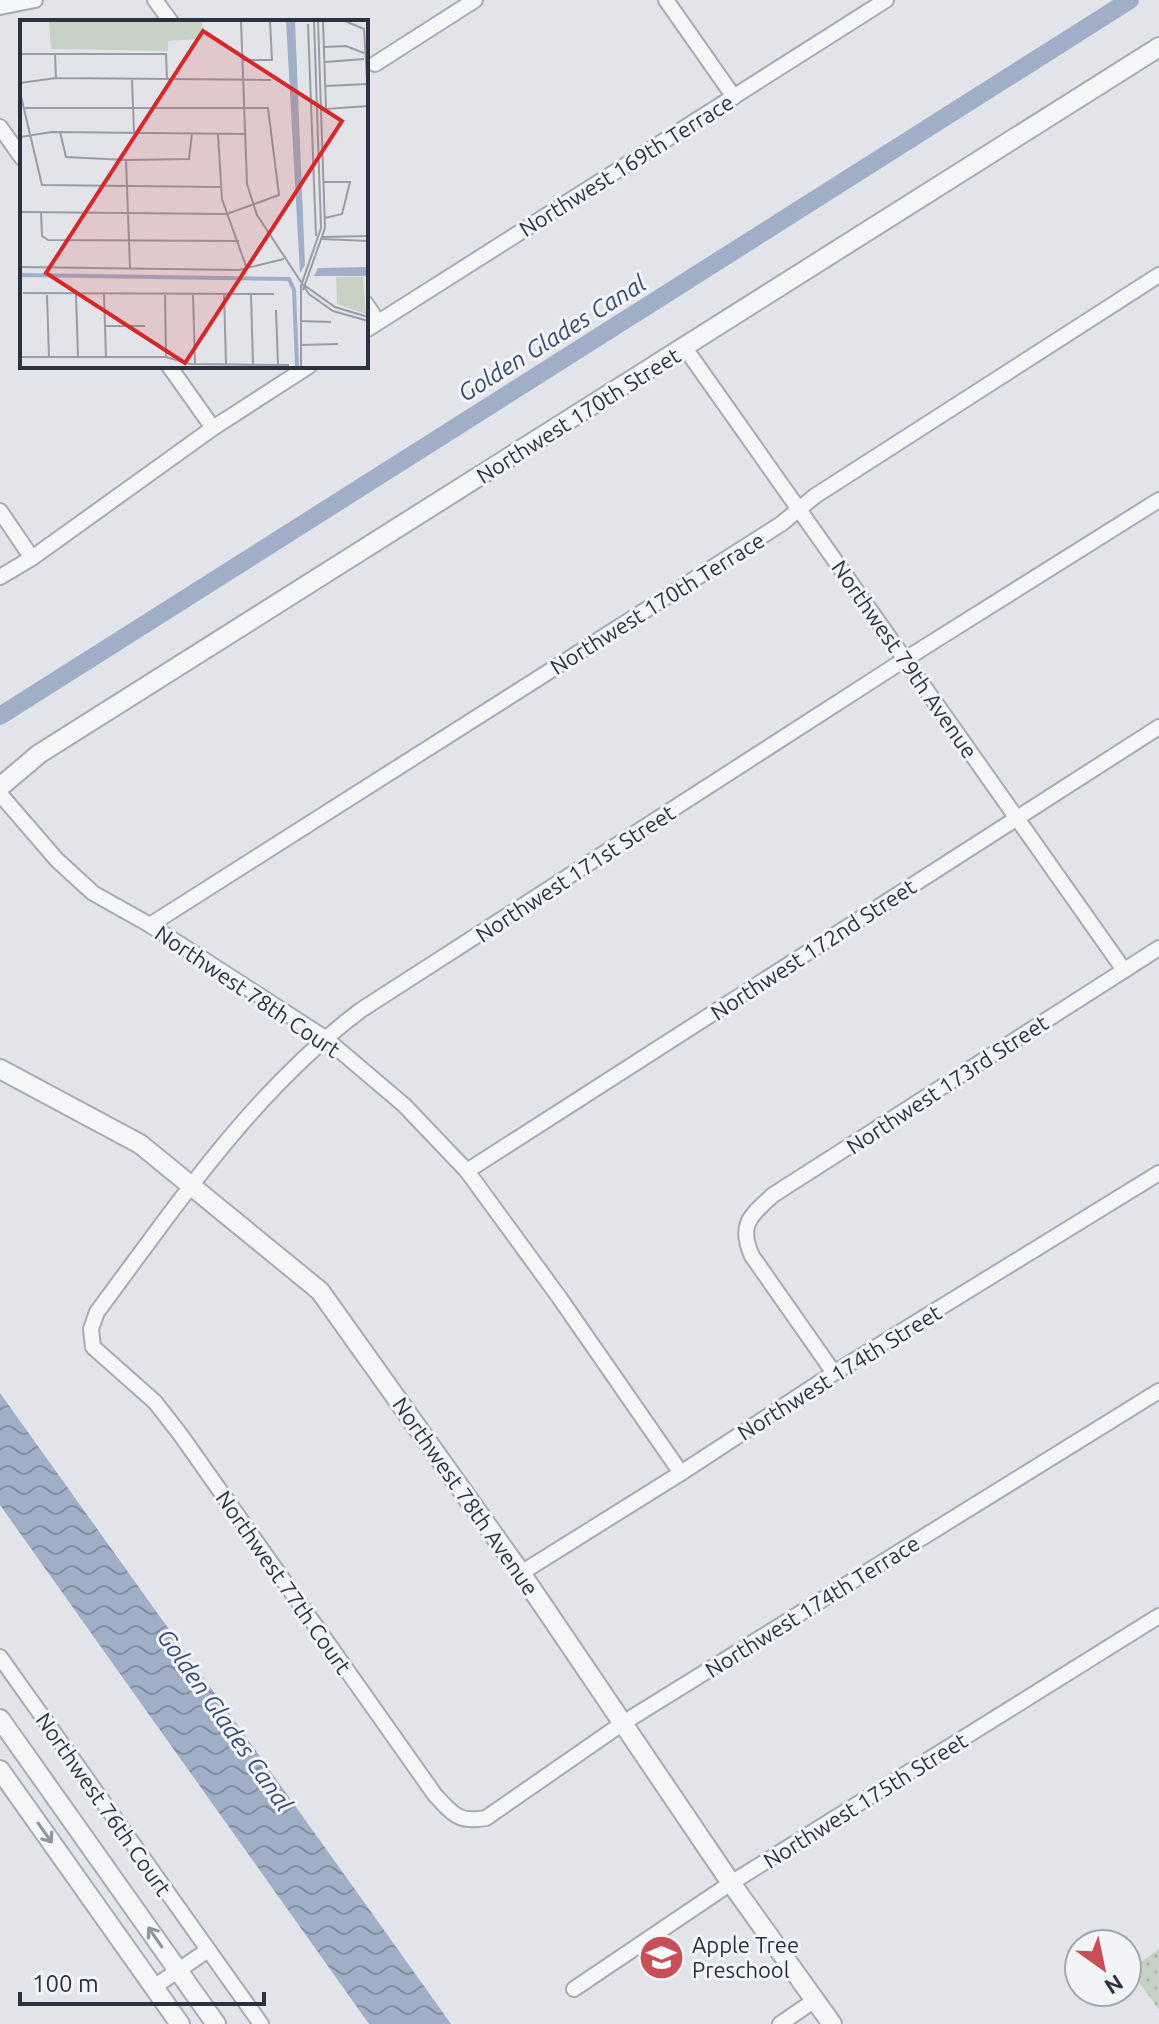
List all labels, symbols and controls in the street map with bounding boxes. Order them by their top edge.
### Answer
inset map [20,20,368,368]
street label: Northwest 169th Terrace [514,89,738,241]
water label: Golden Glades Canal [453,269,651,407]
street label: Northwest 170th Street [472,342,685,488]
street label: Northwest 170th Terrace [545,527,769,679]
street label: Northwest 79th Avenue [827,555,983,763]
street label: Northwest 171st Street [471,799,680,947]
street label: Northwest 172nd Street [706,873,921,1025]
street label: Northwest 78th Court [151,920,345,1062]
street label: Northwest 173rd Street [841,1009,1053,1159]
street label: Northwest 174th Street [733,1299,946,1445]
street label: Northwest 78th Avenue [388,1392,544,1600]
street label: Northwest 77th Court [211,1486,357,1679]
street label: Northwest 174th Terrace [700,1530,924,1682]
water label: Golden Glades Canal [152,1624,298,1816]
street label: Northwest 76th Court [31,1708,177,1901]
street label: Northwest 175th Street [759,1727,972,1873]
one-way arrow [37,1822,53,1844]
one-way arrow [147,1927,163,1949]
north arrow [1063,1928,1143,2008]
place label: Apple Tree Preschool [692,1932,799,1982]
school or university icon: Apple Tree Preschool [637,1933,685,1981]
scale bar [20,1956,264,2006]
text: 100 m [32,1970,99,1997]
text: N [1100,1970,1128,2000]

